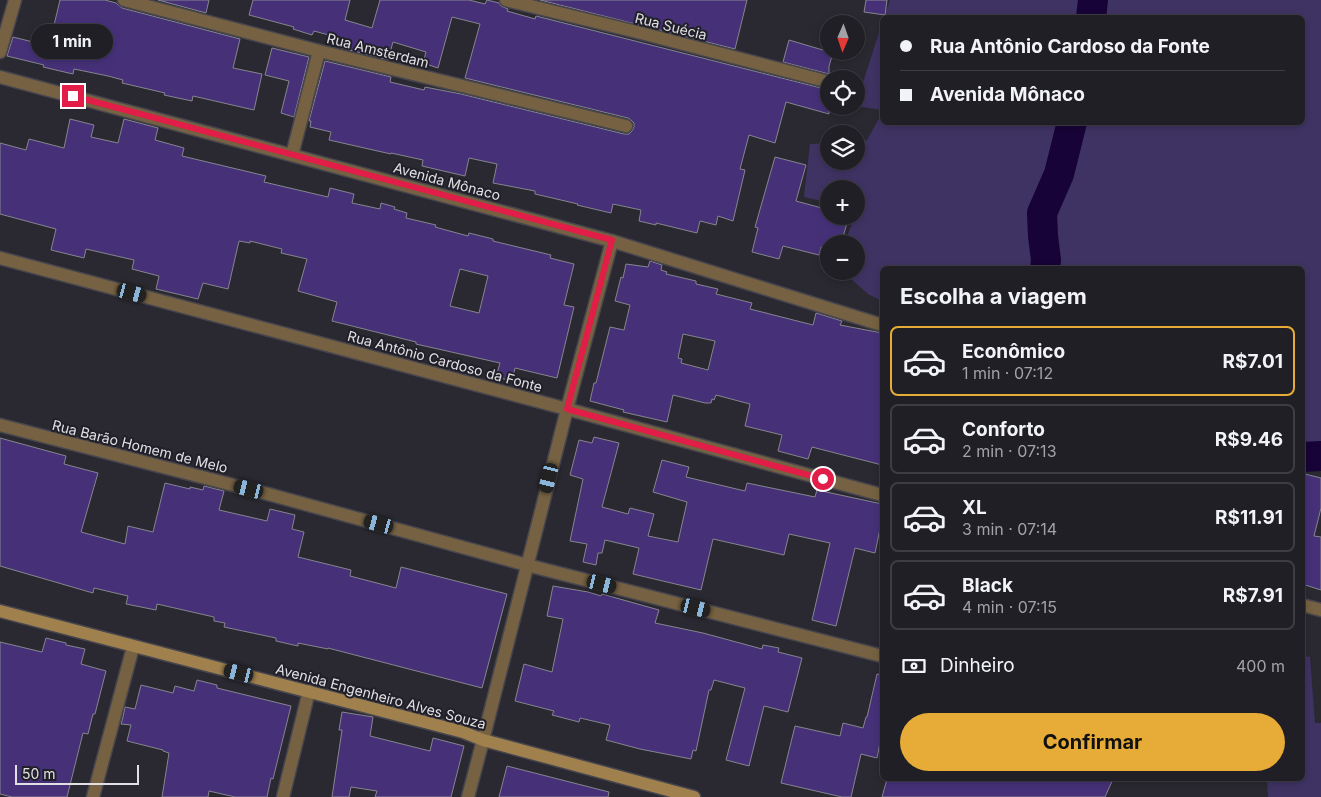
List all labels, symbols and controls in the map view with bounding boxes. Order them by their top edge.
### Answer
street label: Rua Suécia [633,9,709,43]
north arrow [820,15,865,60]
map controls [820,15,865,280]
callout: 1 min [32,23,114,58]
street label: Rua Amsterdam [325,29,431,71]
text: 1 min [52,31,92,51]
text: Rua Antônio Cardoso da Fonte [930,35,1210,58]
button: locate [820,70,865,115]
text: Avenida Mônaco [930,83,1085,106]
route end [62,85,84,107]
button: layers [820,125,865,170]
street label: Avenida Mônaco [392,159,502,203]
button: + [820,180,865,225]
button: − [820,235,865,280]
car [115,282,148,304]
text: Escolha a viagem [900,283,1087,309]
street label: Rua Antônio Cardoso da Fonte [346,327,544,395]
icon: car [902,339,947,384]
text: Econômico [962,340,1065,363]
text: R$7.01 [1223,350,1283,373]
text: 1 min · 07:12 [962,363,1053,383]
street label: Rua Barão Homem de Melo [50,416,230,476]
icon: car [902,417,947,462]
text: Conforto [962,418,1045,441]
text: R$9.46 [1215,428,1283,451]
text: 2 min · 07:13 [962,441,1057,461]
car [538,462,559,494]
route start [812,468,834,490]
car [232,478,265,500]
icon: car [902,495,947,540]
text: XL [962,496,987,519]
text: R$11.91 [1215,506,1283,529]
car [362,513,395,535]
text: 3 min · 07:14 [962,519,1057,539]
car [585,573,618,595]
icon: car [902,573,947,618]
text: Black [962,574,1013,597]
text: R$7.91 [1223,584,1283,607]
car [679,597,712,619]
text: 4 min · 07:15 [962,597,1057,617]
icon: cash [900,652,928,680]
text: Dinheiro [940,654,1015,677]
text: 400 m [1236,656,1285,676]
street label: Avenida Engenheiro Alves Souza [274,660,488,732]
car [222,662,255,684]
button: Confirmar [900,713,1285,771]
scale bar [15,762,139,785]
text: 50 m [22,765,56,782]

